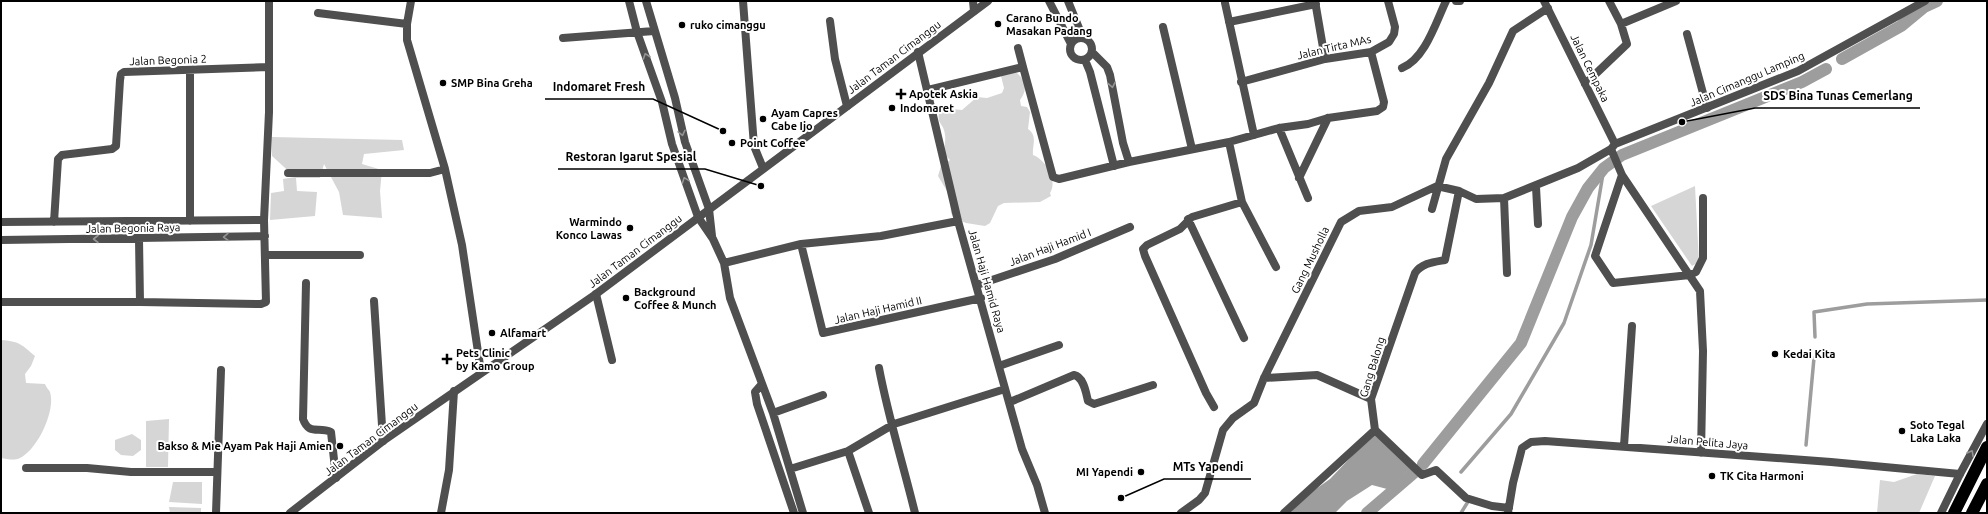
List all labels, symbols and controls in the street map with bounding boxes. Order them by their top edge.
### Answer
place label: Carano Bundo Masakan Padang [1006,12,1092,37]
street label: Jalan Taman Cimanggu [845,18,943,96]
place label: ruko cimanggu [690,19,766,31]
marker: Carano Bundo Masakan Padang [993,19,1003,29]
marker: ruko cimanggu [677,20,687,30]
street label: Jalan Cempaka [1568,32,1612,104]
street label: Jalan Tirta MAs [1296,33,1372,61]
street label: Jalan Cimanggu Lamping [1688,49,1806,109]
street label: Jalan Begonia 2 [129,53,207,67]
one-way arrow [642,53,650,60]
callout: Indomaret Fresh [545,75,653,99]
place label: SMP Bina Greha [451,77,533,89]
marker: SMP Bina Greha [438,78,448,88]
text: Indomaret Fresh [553,80,645,93]
one-way arrow [1107,81,1116,88]
callout: SDS Bina Tunas Cemerlang [1755,84,1920,108]
place label: Apotek Askia [909,88,978,100]
marker: Apotek Askia [896,89,906,99]
text: SDS Bina Tunas Cemerlang [1763,89,1913,102]
place label: Indomaret [900,102,954,114]
marker: Indomaret [887,103,897,113]
place label: Ayam Capres Cabe Ijo [771,107,838,132]
marker: Ayam Capres Cabe Ijo [758,114,768,124]
one-way arrow [678,130,686,136]
place label: Point Coffee [740,137,806,149]
marker: Point Coffee [727,138,737,148]
callout: Restoran Igarut Spesial [558,145,705,169]
text: Restoran Igarut Spesial [566,150,697,163]
one-way arrow [681,177,689,184]
street label: Jalan Taman Cimanggu [586,212,684,290]
place label: Warmindo Konco Lawas [556,216,622,241]
street label: Jalan Begonia Raya [86,221,180,235]
marker: Warmindo Konco Lawas [625,223,635,233]
street label: Gang Musholla [1289,225,1331,295]
street label: Jalan Haji Hamid I [1007,226,1093,268]
street label: Jalan Haji Hamid Raya [966,228,1008,334]
one-way arrow [223,233,229,241]
one-way arrow [93,235,99,243]
place label: Background Coffee & Munch [634,286,717,311]
marker: Background Coffee & Munch [621,293,631,303]
street label: Jalan Haji Hamid II [833,294,923,326]
place label: Alfamart [500,327,546,339]
marker: Alfamart [487,328,497,338]
street label: Gang Balong [1357,335,1387,399]
place label: Pets Clinic by Kamo Group [456,347,535,372]
place label: Kedai Kita [1783,348,1836,360]
marker: Kedai Kita [1770,349,1780,359]
marker: Pets Clinic by Kamo Group [441,353,453,365]
street label: Jalan Taman Cimanggu [322,400,420,478]
place label: Soto Tegal Laka Laka [1910,419,1965,444]
marker: Soto Tegal Laka Laka [1897,426,1907,436]
street label: Jalan Pelita Jaya [1667,432,1749,452]
place label: Bakso & Mie Ayam Pak Haji Amien [157,440,332,452]
marker: Bakso & Mie Ayam Pak Haji Amien [335,441,345,451]
one-way arrow [1966,450,1974,457]
callout: MTs Yapendi [1164,455,1251,479]
text: MTs Yapendi [1173,460,1243,473]
place label: MI Yapendi [1076,466,1133,478]
marker: MI Yapendi [1136,467,1146,477]
place label: TK Cita Harmoni [1720,470,1804,482]
marker: TK Cita Harmoni [1707,471,1717,481]

